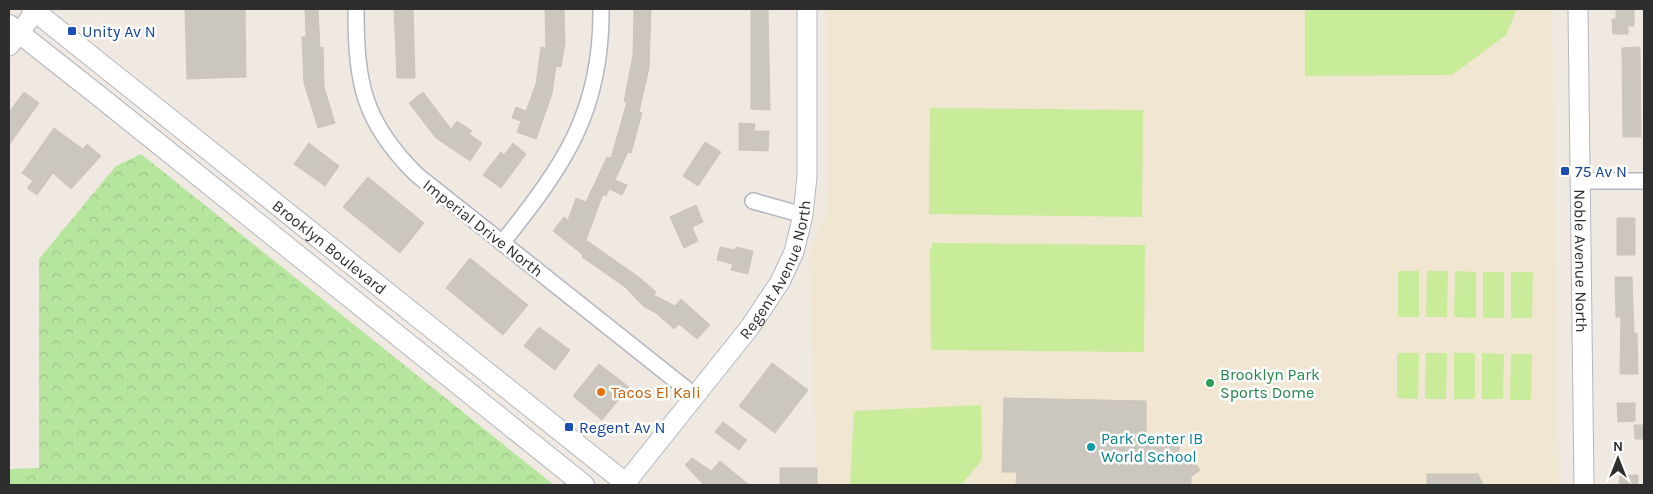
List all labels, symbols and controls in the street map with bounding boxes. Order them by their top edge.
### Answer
place label: Unity Av N [82,22,156,41]
marker: Unity Av N [66,25,78,37]
place label: 75 Av N [1575,162,1627,181]
marker: 75 Av N [1559,165,1571,177]
street label: Imperial Drive North [419,175,547,281]
street label: Noble Avenue North [1571,189,1592,333]
street label: Brooklyn Boulevard [269,195,391,298]
street label: Regent Avenue North [735,199,814,343]
place label: Brooklyn Park Sports Dome [1220,365,1320,402]
marker: Brooklyn Park Sports Dome [1204,377,1216,389]
place label: Tacos El Kali [611,383,701,402]
marker: Tacos El Kali [595,386,607,398]
place label: Regent Av N [579,418,665,437]
marker: Regent Av N [563,421,575,433]
place label: Park Center IB World School [1101,429,1203,466]
north arrow [1593,434,1643,484]
text: N [1613,438,1623,455]
marker: Park Center IB World School [1085,441,1097,453]

